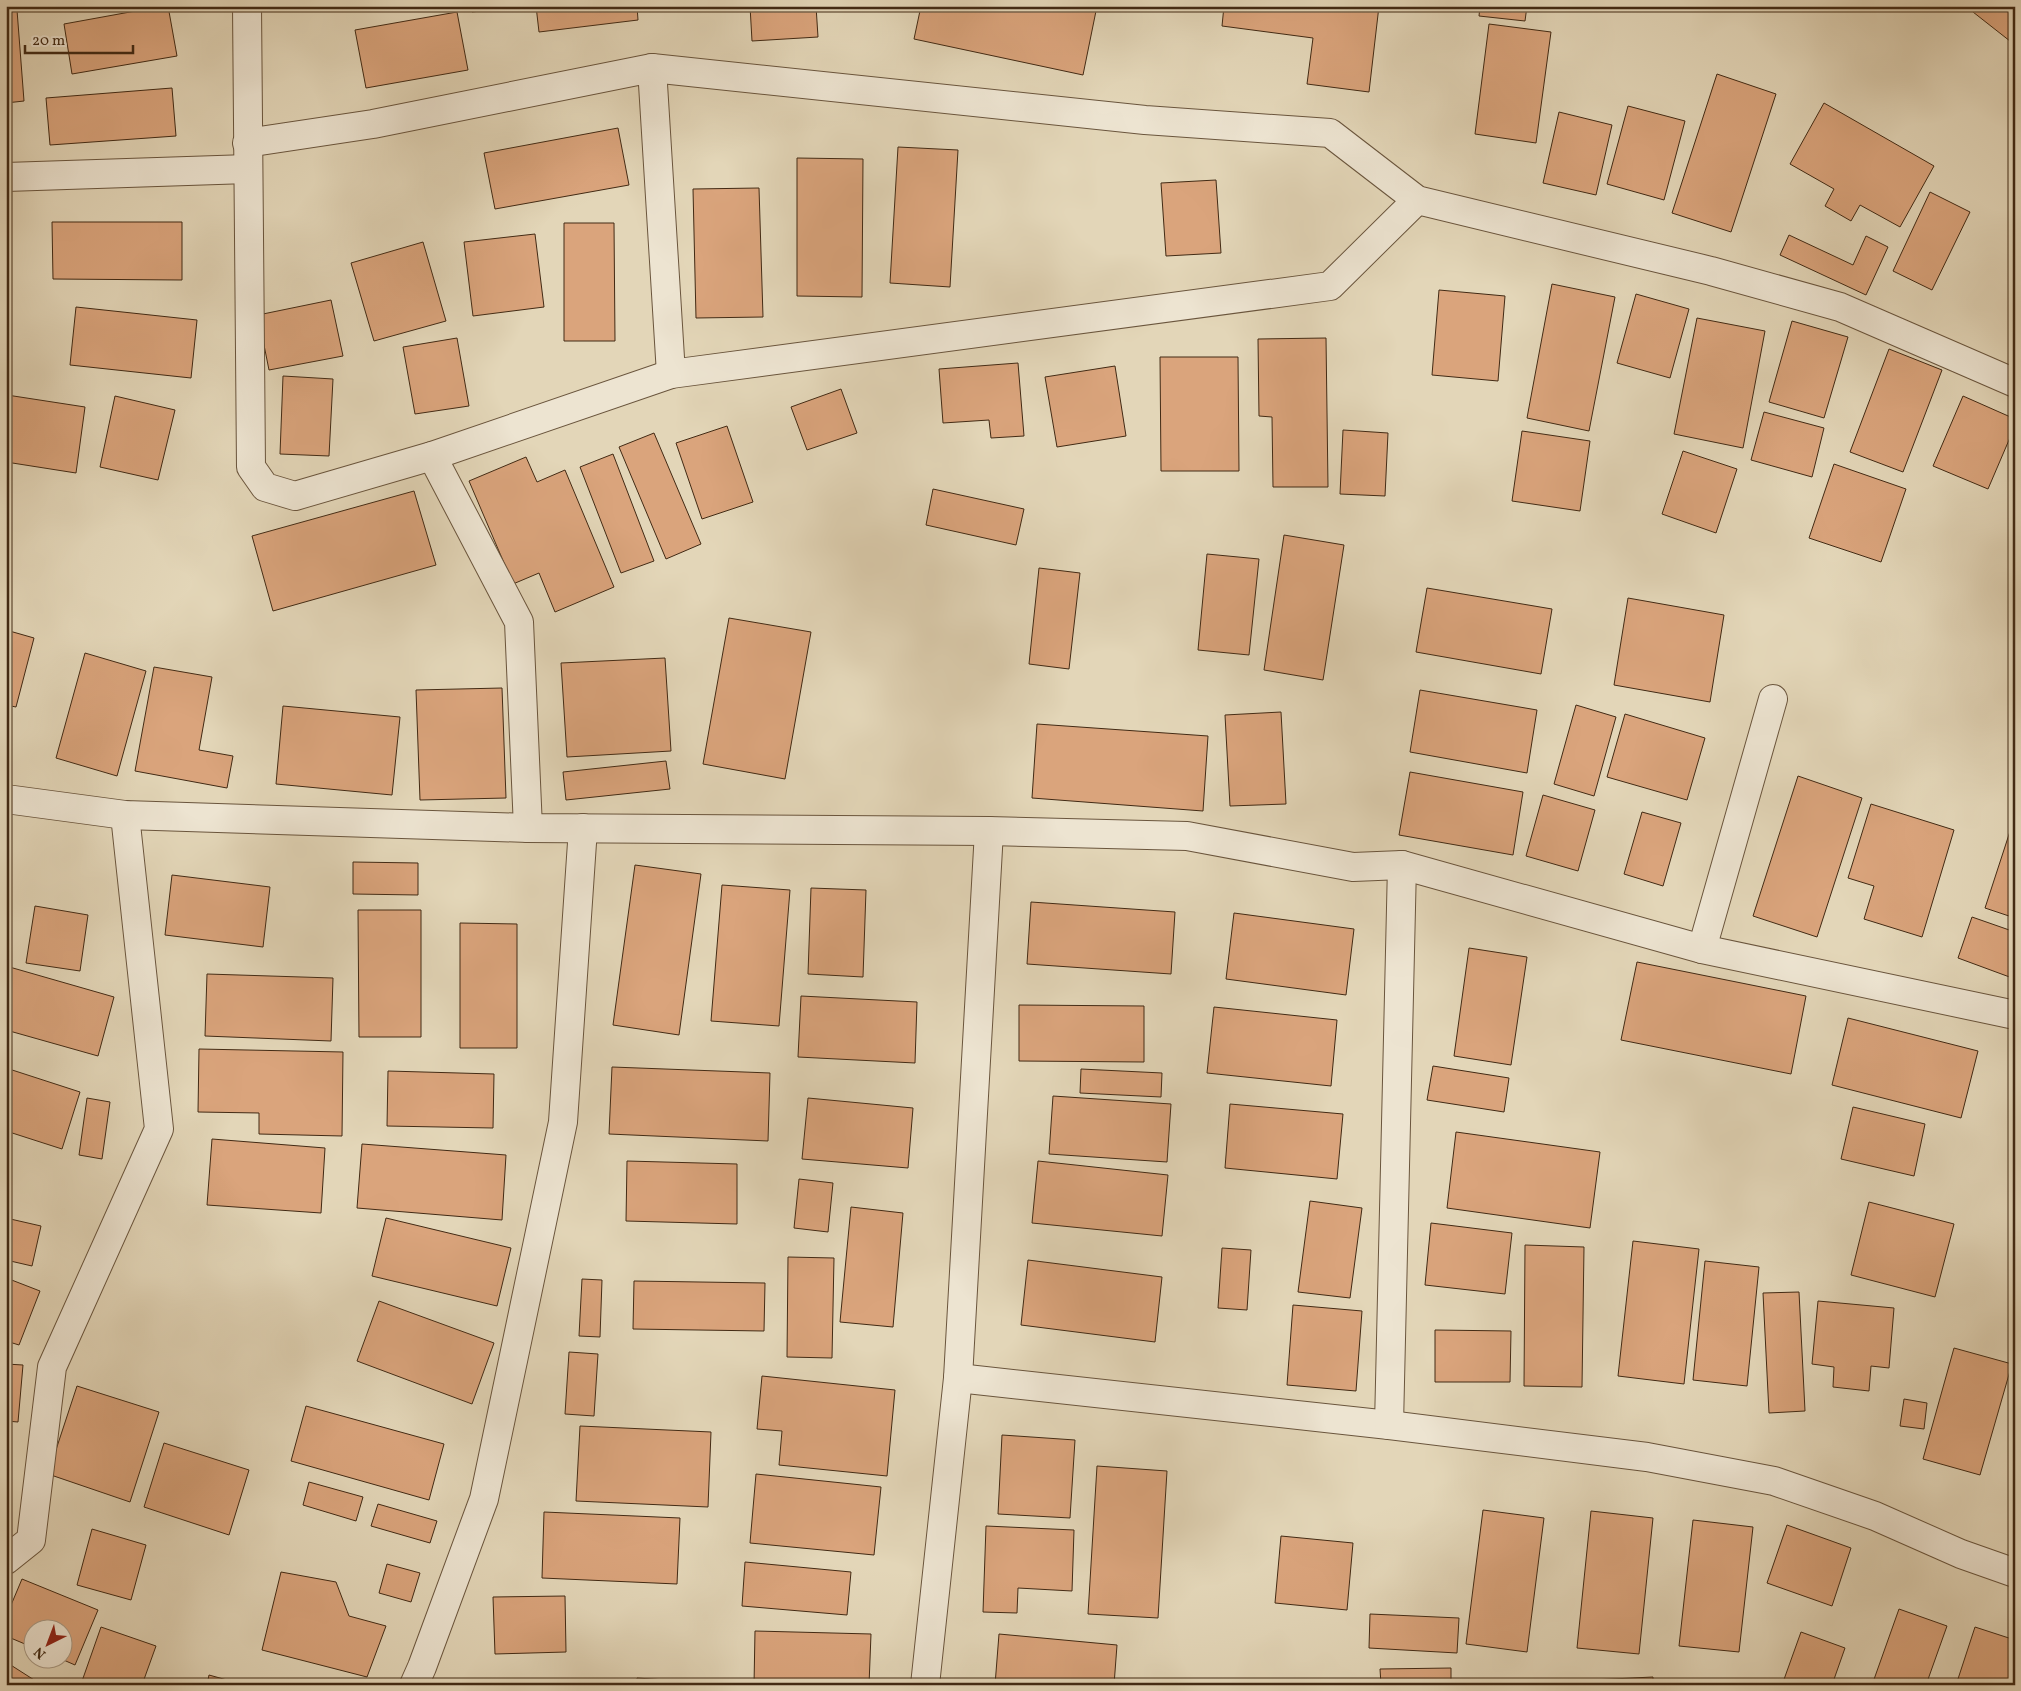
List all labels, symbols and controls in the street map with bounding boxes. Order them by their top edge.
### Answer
scale bar [25,22,132,54]
text: 20 m [32,31,65,52]
north arrow [22,1618,72,1668]
text: N [30,1642,50,1663]

